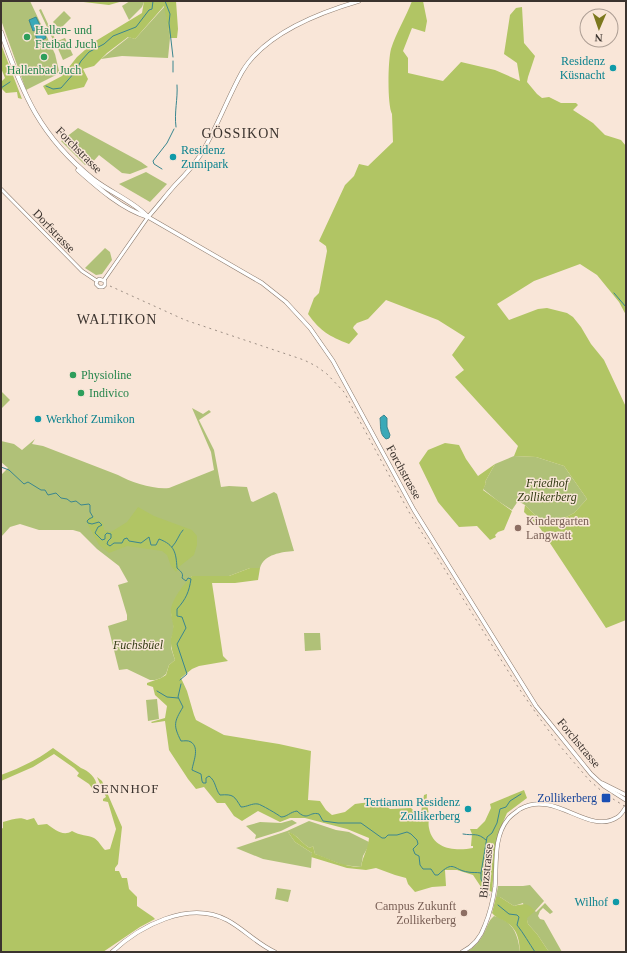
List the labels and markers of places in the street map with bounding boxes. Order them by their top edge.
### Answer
place label: Hallen- und Freibad Juch [35,23,97,51]
marker: Hallen- und Freibad Juch [22,32,32,42]
marker: Hallenbad Juch [39,52,49,62]
place label: Residenz Küsnacht [560,54,606,82]
place label: Hallenbad Juch [7,63,81,77]
marker: Residenz Küsnacht [608,63,618,73]
place label: Residenz Zumipark [181,143,228,171]
marker: Residenz Zumipark [168,152,178,162]
place label: Physioline [81,368,132,382]
marker: Physioline [68,370,78,380]
place label: Indivico [89,386,129,400]
marker: Indivico [76,388,86,398]
place label: Werkhof Zumikon [46,412,135,426]
marker: Werkhof Zumikon [33,414,43,424]
place label: Kindergarten Langwatt [526,514,589,542]
marker: Kindergarten Langwatt [513,523,523,533]
place label: Zollikerberg [537,791,597,805]
marker: Zollikerberg [600,792,612,804]
place label: Tertianum Residenz Zollikerberg [364,795,460,823]
marker: Tertianum Residenz Zollikerberg [463,804,473,814]
place label: Wilhof [574,895,608,909]
marker: Wilhof [611,897,621,907]
place label: Campus Zukunft Zollikerberg [375,899,457,927]
marker: Campus Zukunft Zollikerberg [459,908,469,918]

